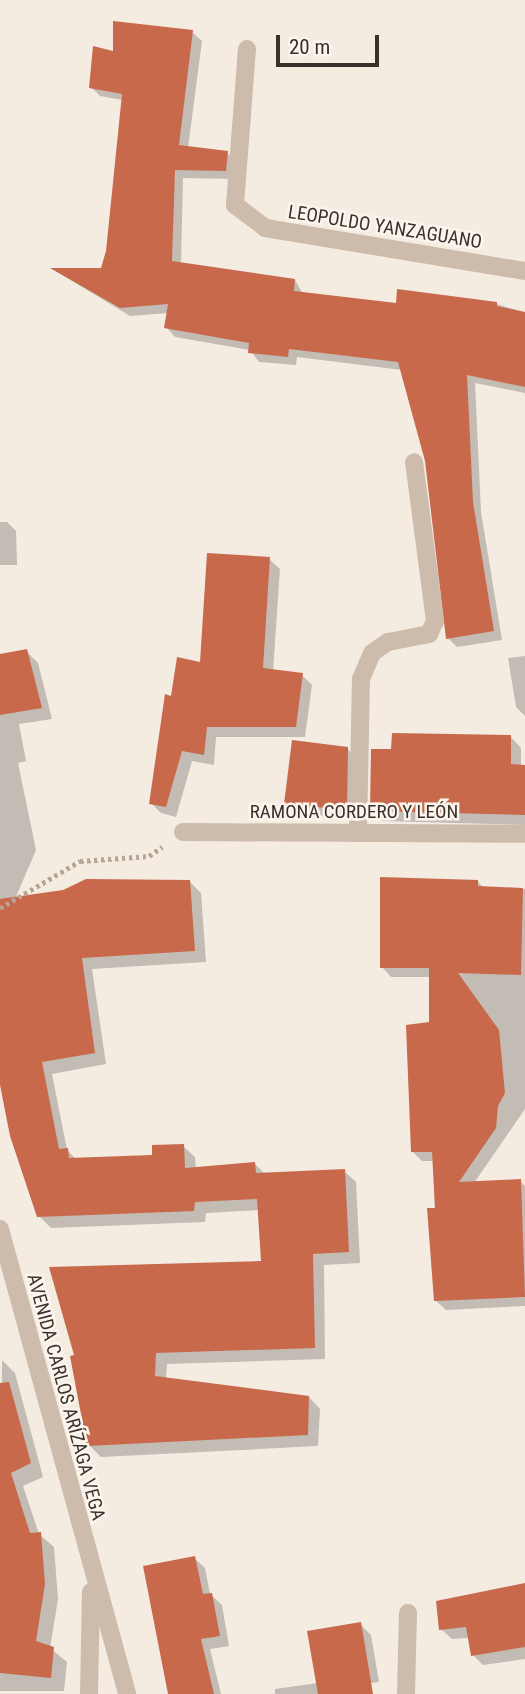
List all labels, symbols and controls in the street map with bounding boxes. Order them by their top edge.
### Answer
scale bar [280,21,383,65]
text: 20 m [289,35,330,59]
street label: LEOPOLDO YANZAGUANO [286,200,484,254]
street label: RAMONA CORDERO Y LEÓN [250,801,458,823]
street label: AVENIDA CARLOS ARÍZAGA VEGA [22,1271,110,1523]

